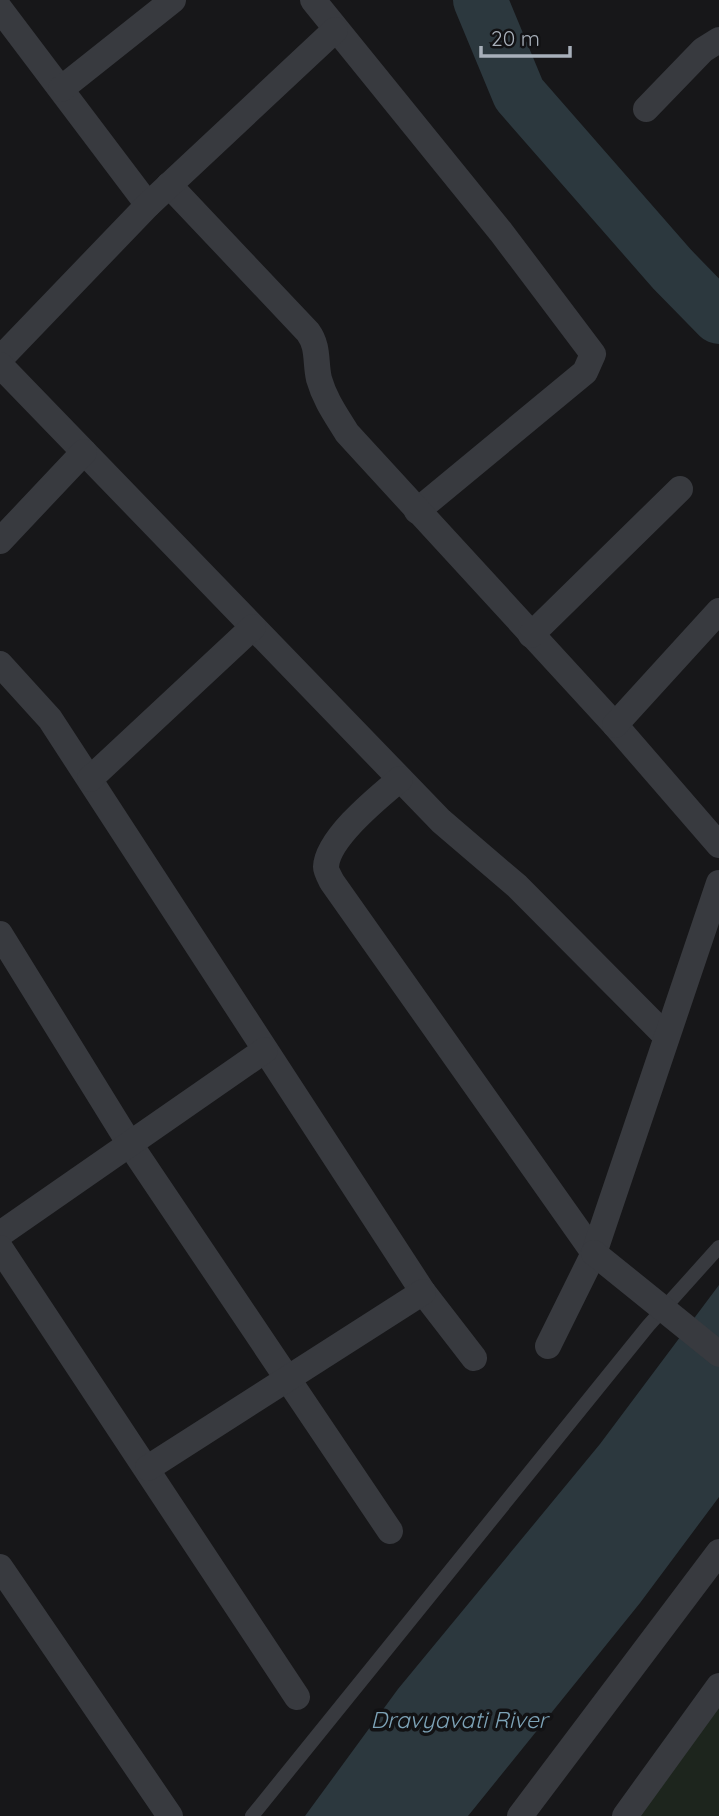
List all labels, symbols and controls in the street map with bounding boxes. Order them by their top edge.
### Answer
scale bar [481,14,570,58]
text: 20 m [491,25,540,51]
water label: Dravyavati River [371,1705,551,1734]

